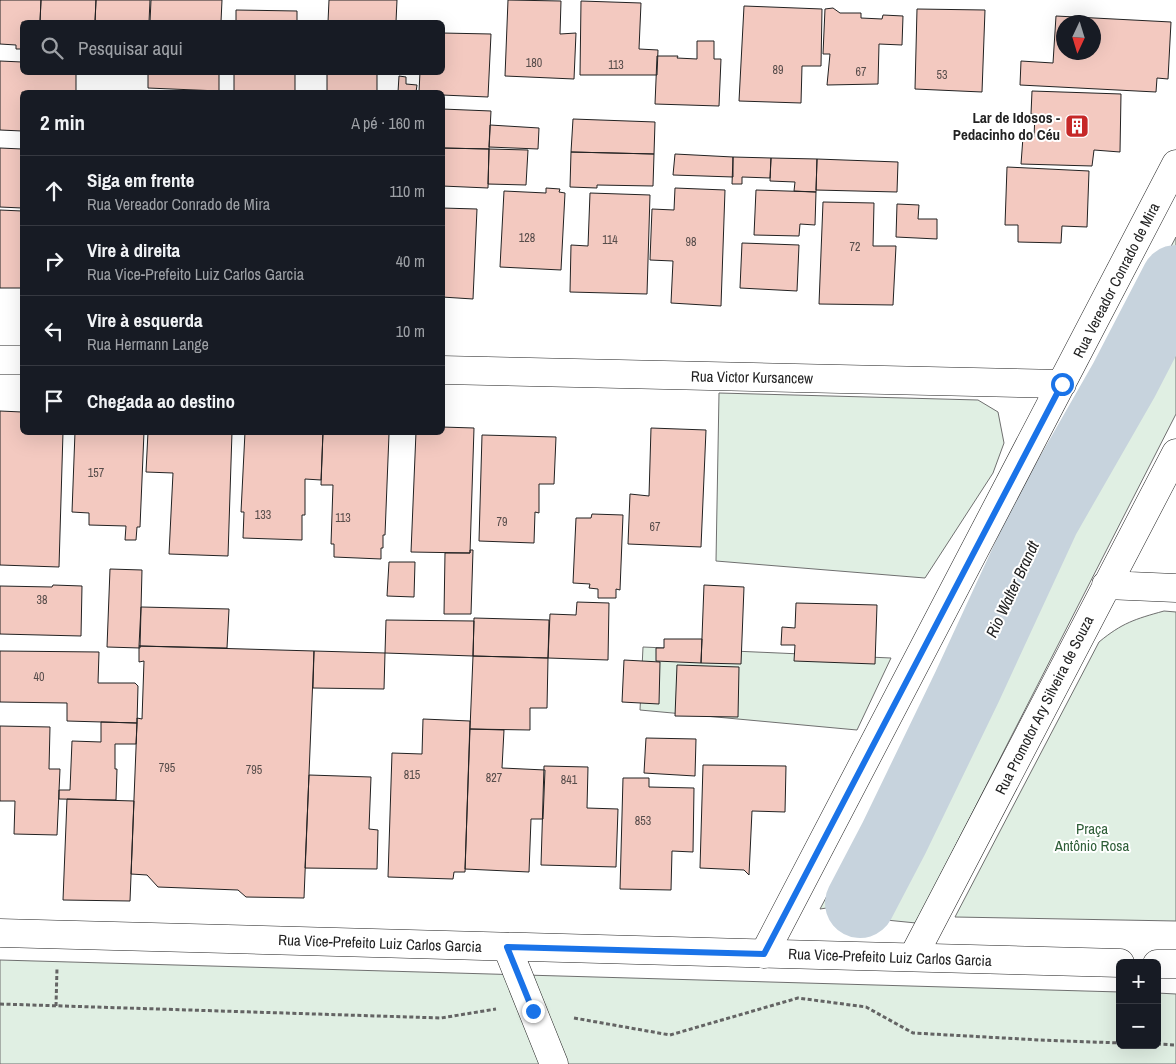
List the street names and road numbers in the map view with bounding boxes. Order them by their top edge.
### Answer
street label: Rua Vereador Conrado de Mira [1068,199,1164,361]
street label: Rua Victor Kursancew [691,365,813,389]
street label: Rua Promotor Ary Silveira de Souza [990,612,1098,798]
street label: Rua Vice-Prefeito Luiz Carlos Garcia [278,929,482,957]
street label: Rua Vice-Prefeito Luiz Carlos Garcia [788,943,992,971]

